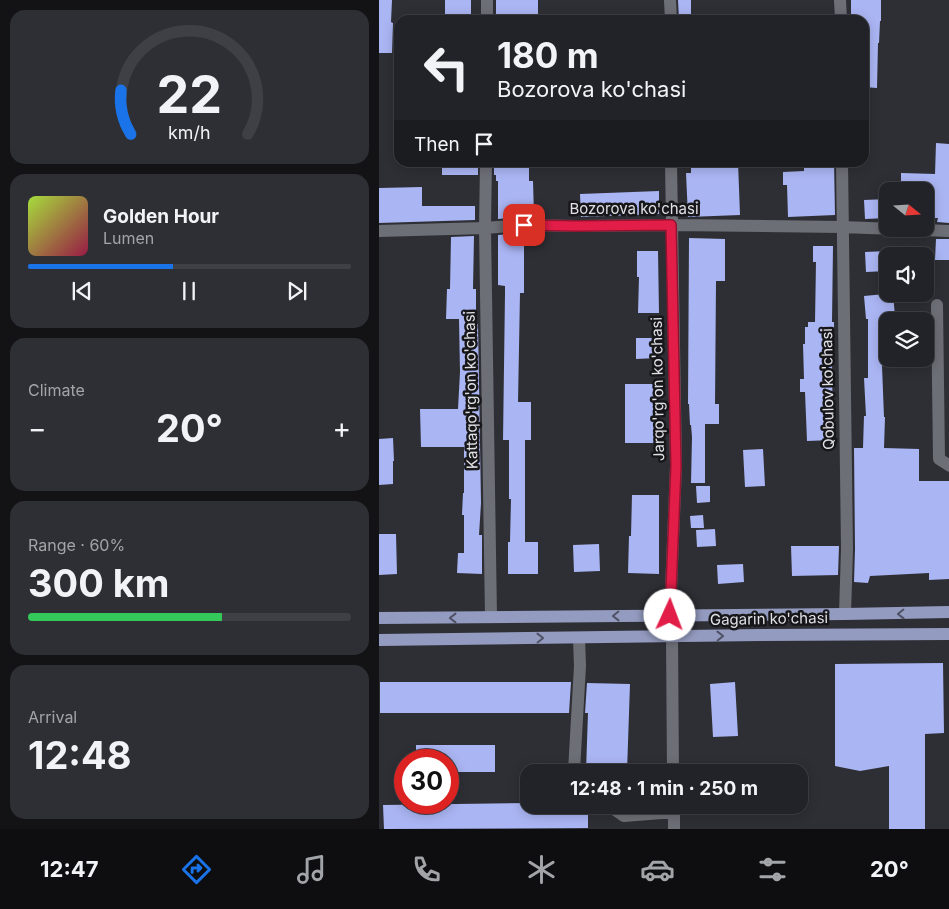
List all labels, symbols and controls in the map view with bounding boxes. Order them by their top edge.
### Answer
text: 180 m [497,34,599,76]
icon: left [414,35,479,100]
text: 22 [157,63,222,126]
text: Bozorova ko'chasi [497,76,686,102]
text: km/h [168,122,211,143]
icon: arrive [470,130,498,158]
text: Then [414,133,460,156]
north arrow [879,182,934,238]
map controls [879,182,934,367]
street label: Bozorova ko'chasi [569,199,699,218]
pin [503,204,545,246]
text: Golden Hour [103,205,219,228]
icon: arrive [510,211,538,239]
text: Lumen [103,228,154,248]
button: sound [879,247,934,302]
icon: previous [68,277,96,305]
icon: pause [175,277,203,305]
icon: next [283,277,311,305]
street label: Kattaqo'rg'on ko'chasi [460,311,481,469]
button: layers [879,312,934,367]
street label: Jarqo'rg'on ko'chasi [647,317,668,461]
street label: Qobulov ko'chasi [817,328,838,450]
text: Climate [28,380,85,400]
text: 20° [156,405,223,451]
text: − [28,411,47,445]
text: + [332,411,351,445]
text: Range · 60% [28,535,125,555]
text: 300 km [28,560,170,606]
position arrow [643,588,695,640]
street label: Gagarin ko'chasi [710,608,828,629]
one-way arrow [896,609,904,619]
one-way arrow [611,611,619,621]
one-way arrow [449,613,456,623]
one-way arrow [716,631,724,641]
one-way arrow [536,633,544,643]
text: Arrival [28,707,77,727]
text: 12:48 [28,732,131,778]
speed limit sign: 30 [394,749,459,814]
text: 12:48 · 1 min · 250 m [570,777,758,800]
icon: directions [179,852,214,887]
icon: music [294,852,329,887]
icon: phone [409,852,444,887]
icon: climate [524,852,559,887]
icon: car [640,852,675,887]
icon: filters [755,852,790,887]
text: 12:47 [40,856,98,882]
text: 20° [870,856,909,882]

